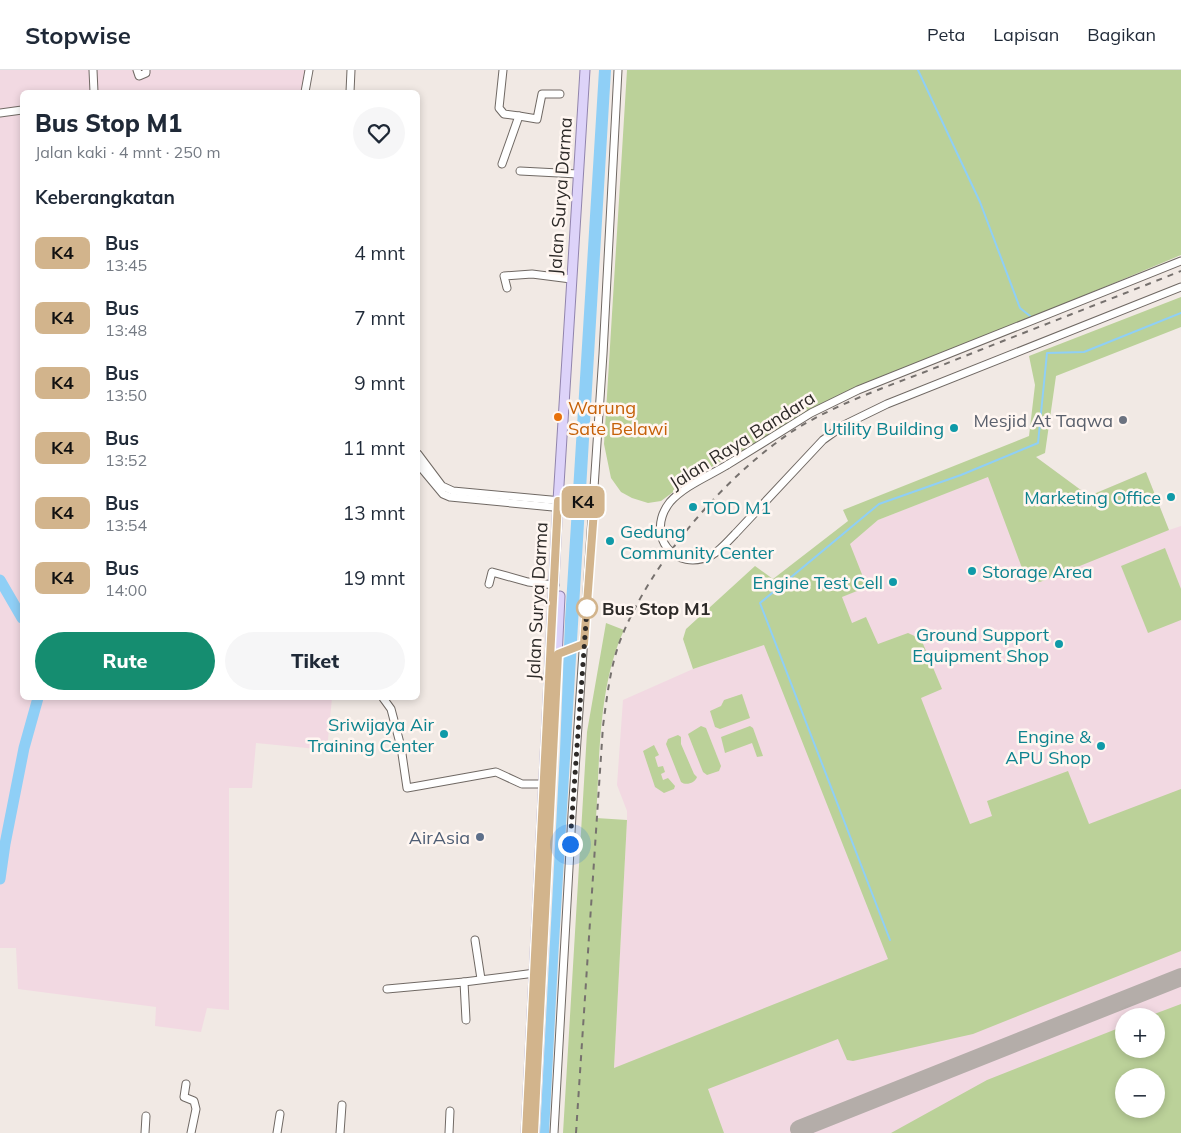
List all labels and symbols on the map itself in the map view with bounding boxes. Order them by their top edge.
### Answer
street label: Jalan Surya Darma [543,116,577,276]
street label: Jalan Raya Bandara [665,386,819,494]
place label: Warung Sate Belawi [568,396,668,440]
place label: Mesjid At Taqwa [973,409,1113,432]
marker: Warung Sate Belawi [552,411,564,423]
marker: Mesjid At Taqwa [1117,414,1129,426]
place label: Utility Building [823,417,944,440]
marker: Utility Building [948,422,960,434]
line badge: K4 [560,486,606,518]
place label: Marketing Office [1024,486,1161,509]
marker: Marketing Office [1165,491,1177,503]
place label: TOD M1 [703,496,771,519]
marker: TOD M1 [687,501,699,513]
place label: Gedung Community Center [620,520,774,564]
street label: Jalan Surya Darma [521,522,553,680]
marker: Gedung Community Center [604,535,616,547]
place label: Storage Area [982,560,1093,583]
marker: Storage Area [966,565,978,577]
place label: Engine Test Cell [753,571,883,594]
marker: Engine Test Cell [887,576,899,588]
marker: Bus Stop M1 [576,597,598,619]
place label: Bus Stop M1 [602,597,711,620]
place label: Ground Support Equipment Shop [912,623,1049,667]
marker: Ground Support Equipment Shop [1053,638,1065,650]
place label: Sriwijaya Air Training Center [307,713,434,757]
place label: Engine & APU Shop [1005,725,1092,769]
marker: Sriwijaya Air Training Center [438,728,450,740]
marker: Engine & APU Shop [1095,740,1107,752]
place label: AirAsia [409,826,470,849]
marker: AirAsia [474,831,486,843]
your location [558,832,583,857]

